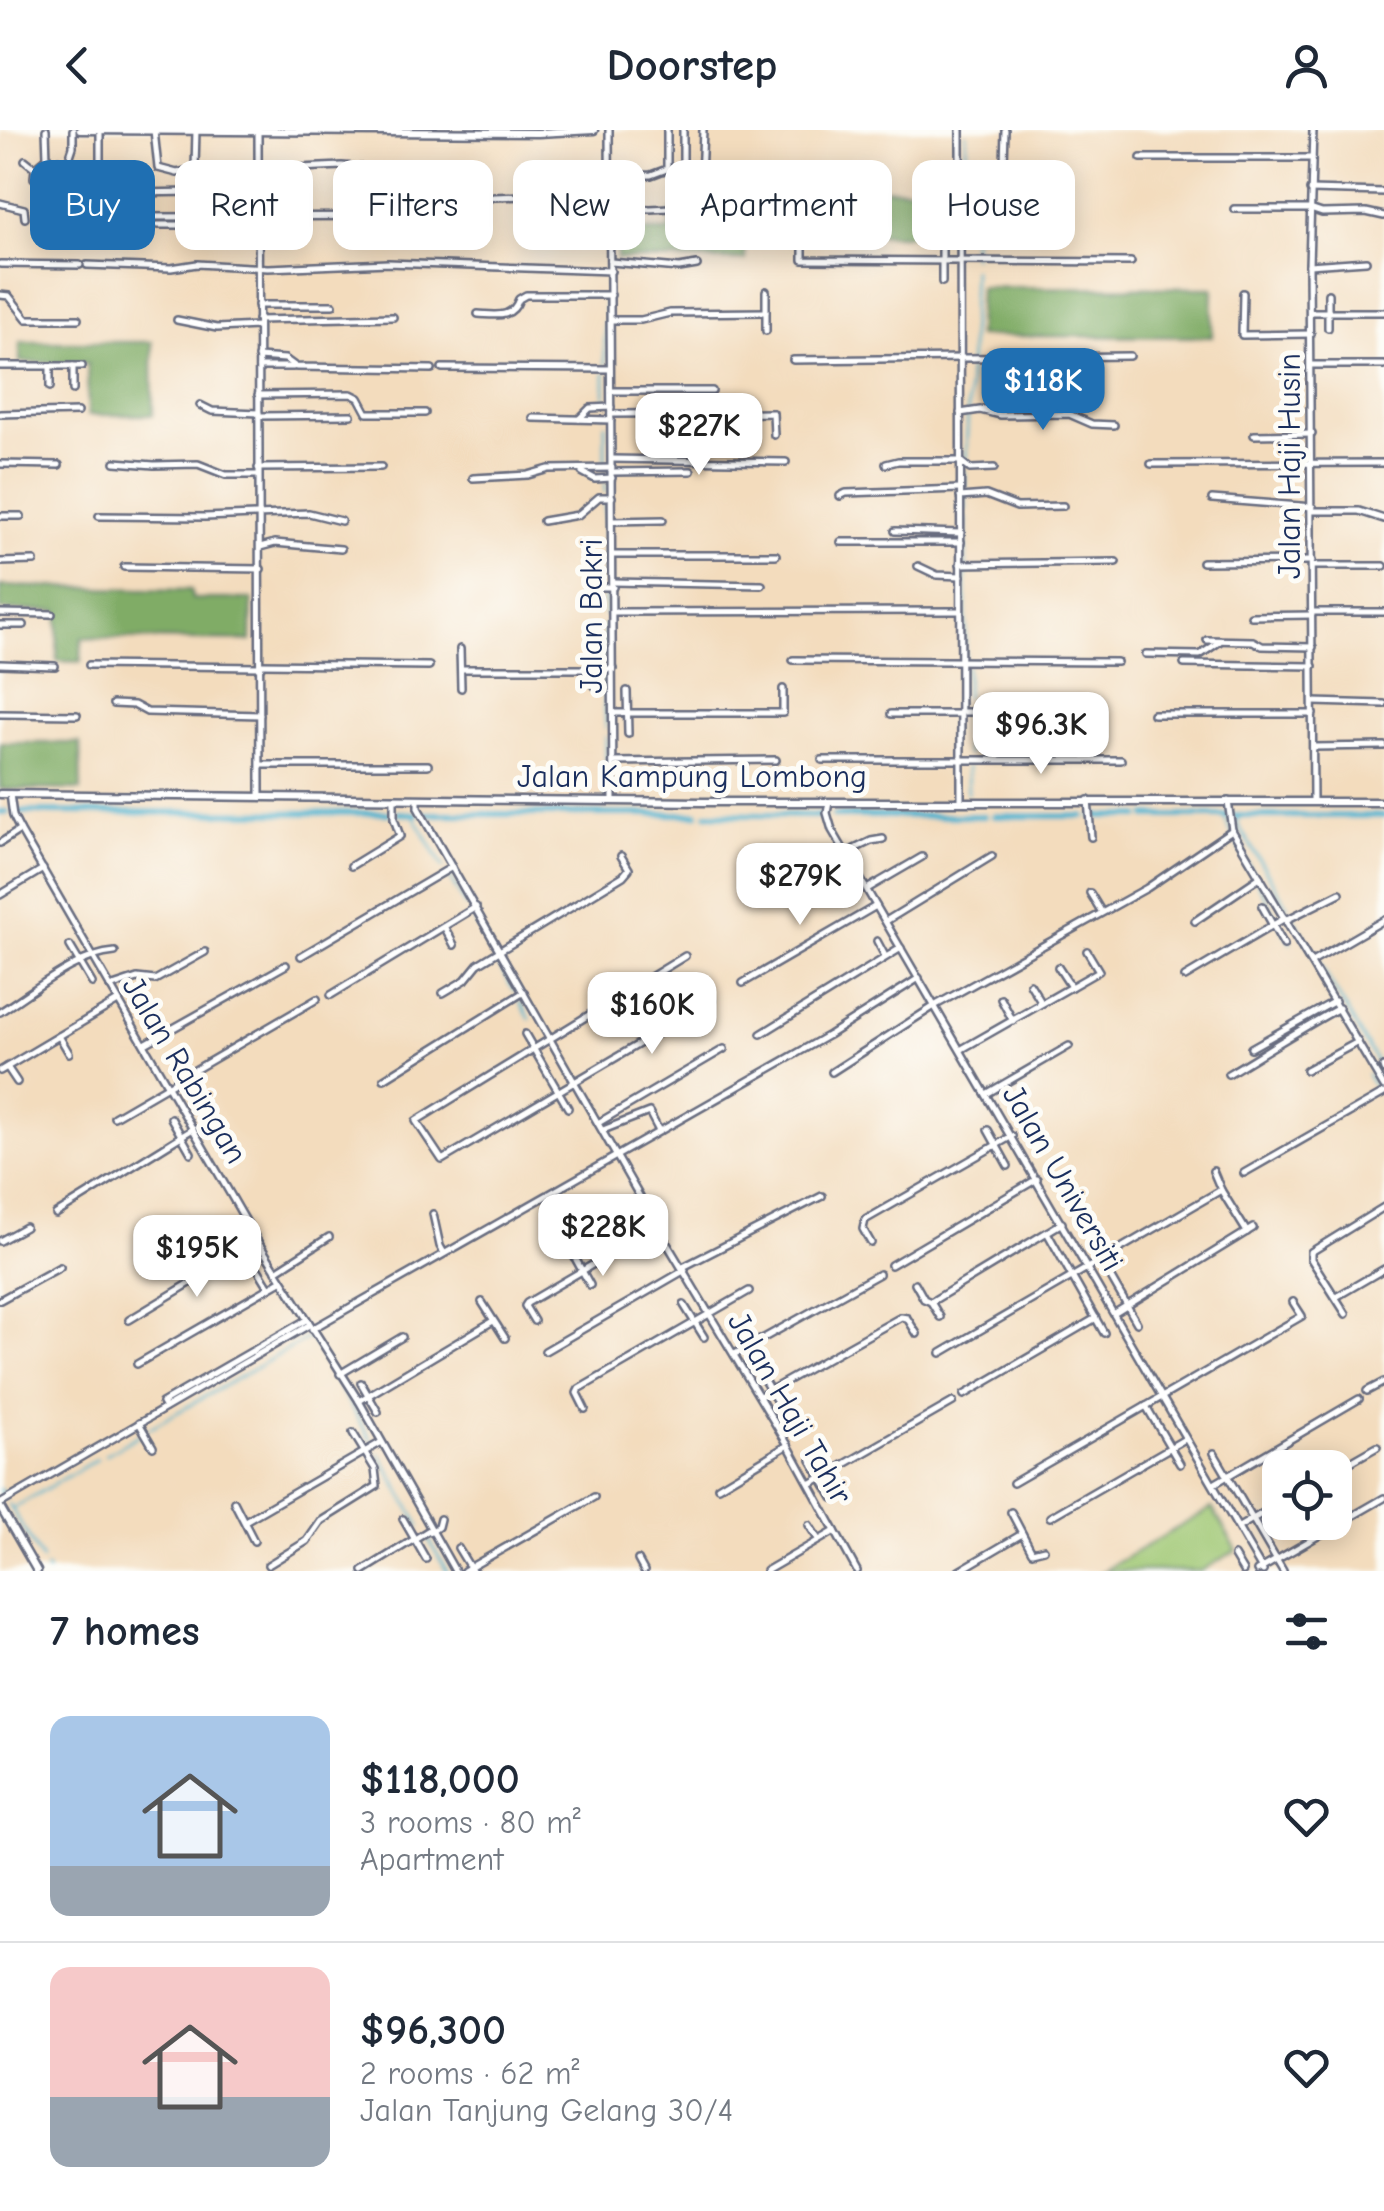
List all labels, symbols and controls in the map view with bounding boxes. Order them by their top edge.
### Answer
icon: back [50,38,105,93]
icon: person [1279,38,1334,93]
text: Doorstep [606,39,778,91]
chip: Buy [30,160,155,250]
chip: Rent [175,160,313,250]
chip: Filters [333,160,493,250]
chip: New [513,160,645,250]
chip: Apartment [665,160,892,250]
chip: House [912,160,1075,250]
pin: $118K [973,348,1113,433]
street label: Jalan Haji Husin [1271,353,1308,579]
text: $118K [1004,362,1082,399]
pin: $227K [629,393,769,478]
text: $227K [657,407,741,444]
street label: Jalan Bakri [573,539,610,693]
pin: $96.3K [960,692,1122,777]
text: $96.3K [995,706,1087,743]
street label: Jalan Kampung Lombong [517,758,867,795]
pin: $279K [730,843,870,928]
text: $279K [758,857,842,894]
street label: Jalan Rabingan [115,970,255,1170]
pin: $160K [582,972,722,1057]
text: $160K [610,986,694,1023]
street label: Jalan Universiti [995,1078,1131,1278]
pin: $228K [533,1194,673,1279]
text: $228K [560,1208,646,1245]
pin: $195K [127,1215,267,1300]
text: $195K [155,1229,239,1266]
street label: Jalan Haji Tahir [720,1305,860,1511]
map controls [1262,1450,1352,1540]
button: locate [1262,1450,1352,1540]
icon: filters [1279,1604,1334,1659]
text: 7 homes [50,1607,200,1656]
text: $118,000 [360,1755,520,1804]
icon: home [130,1756,250,1876]
icon: heart [1279,1789,1334,1844]
text: 3 rooms · 80 m² [360,1804,581,1841]
text: Apartment [360,1841,503,1878]
text: $96,300 [360,2006,506,2055]
icon: home [130,2007,250,2127]
icon: heart [1279,2040,1334,2095]
text: 2 rooms · 62 m² [360,2055,579,2092]
text: Jalan Tanjung Gelang 30/4 [360,2092,733,2129]

